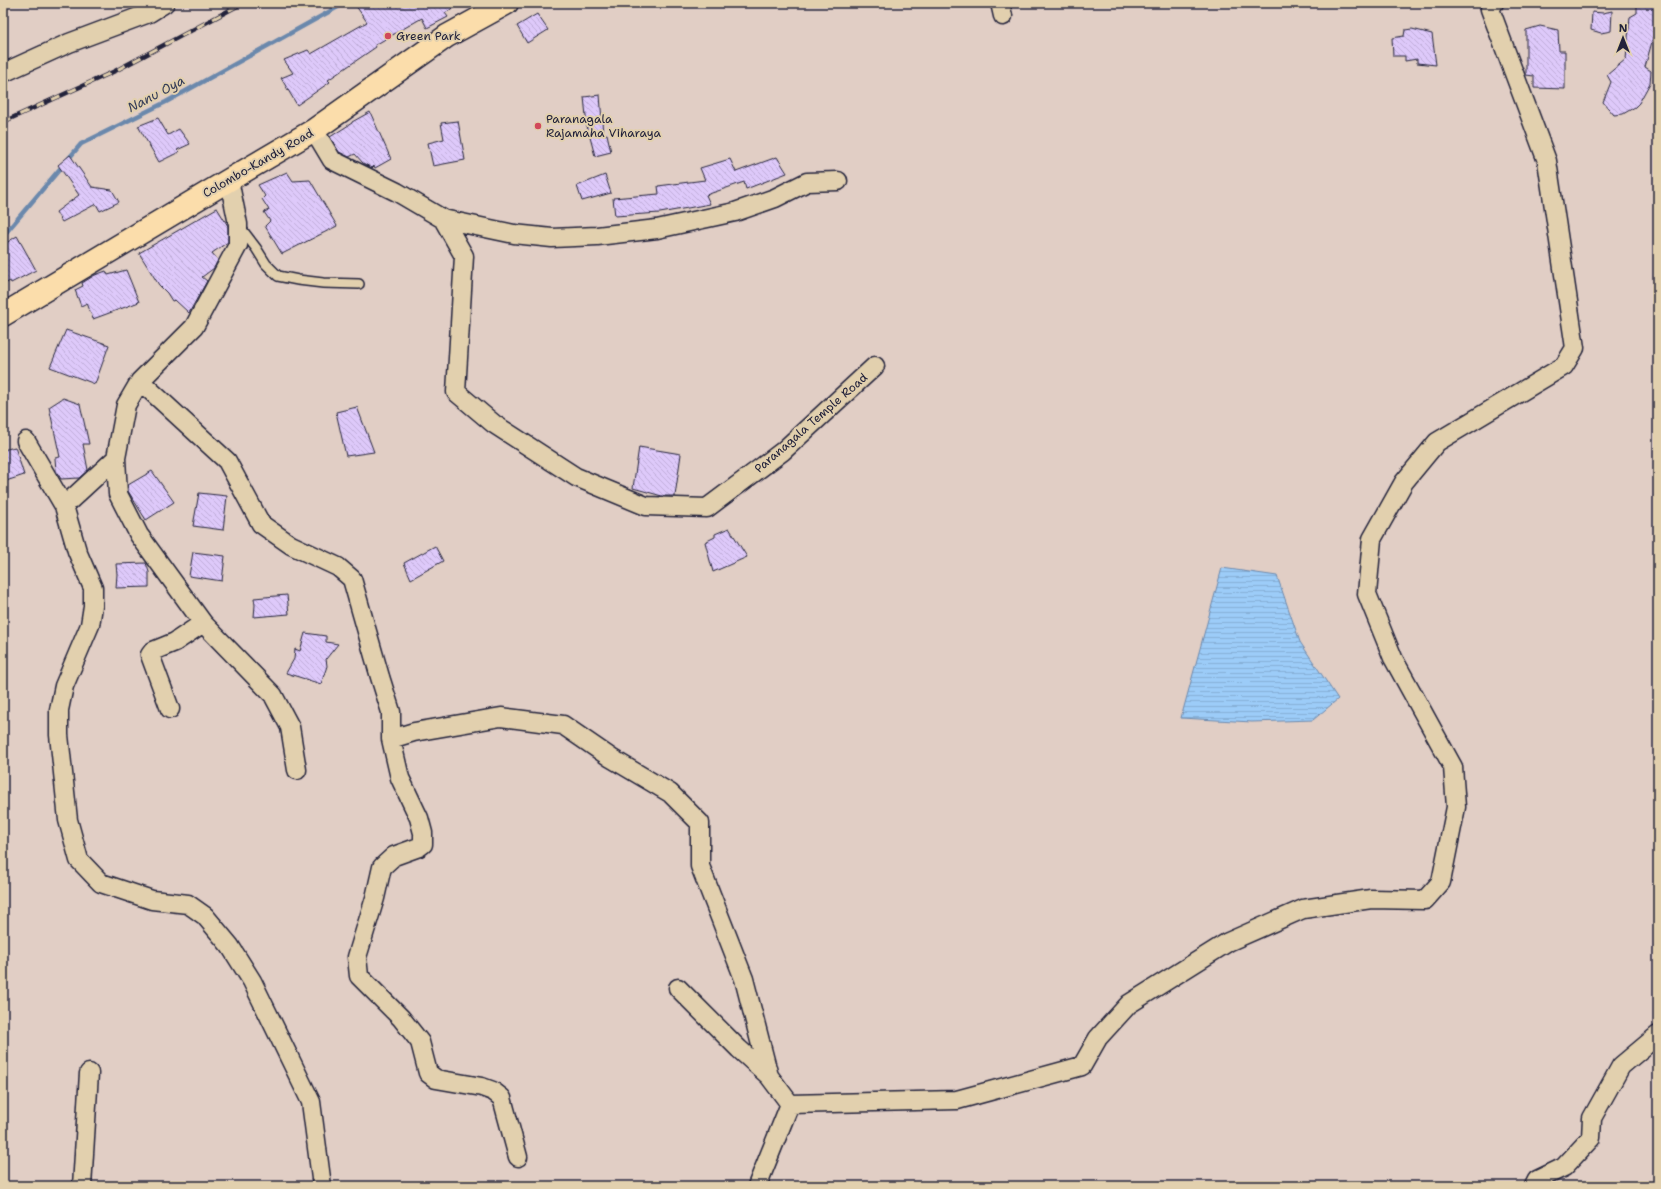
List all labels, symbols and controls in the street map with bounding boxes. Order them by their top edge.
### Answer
north arrow [1603,18,1643,58]
text: N [1619,21,1628,36]
place label: Green Park [396,28,461,44]
marker: Green Park [383,31,393,41]
water label: Nanu Oya [124,72,188,116]
place label: Paranagala Rajamaha Viharaya [546,111,662,141]
marker: Paranagala Rajamaha Viharaya [533,121,543,131]
street label: Colombo-Kandy Road [200,125,317,201]
street label: Paranagala Temple Road [751,369,871,476]

